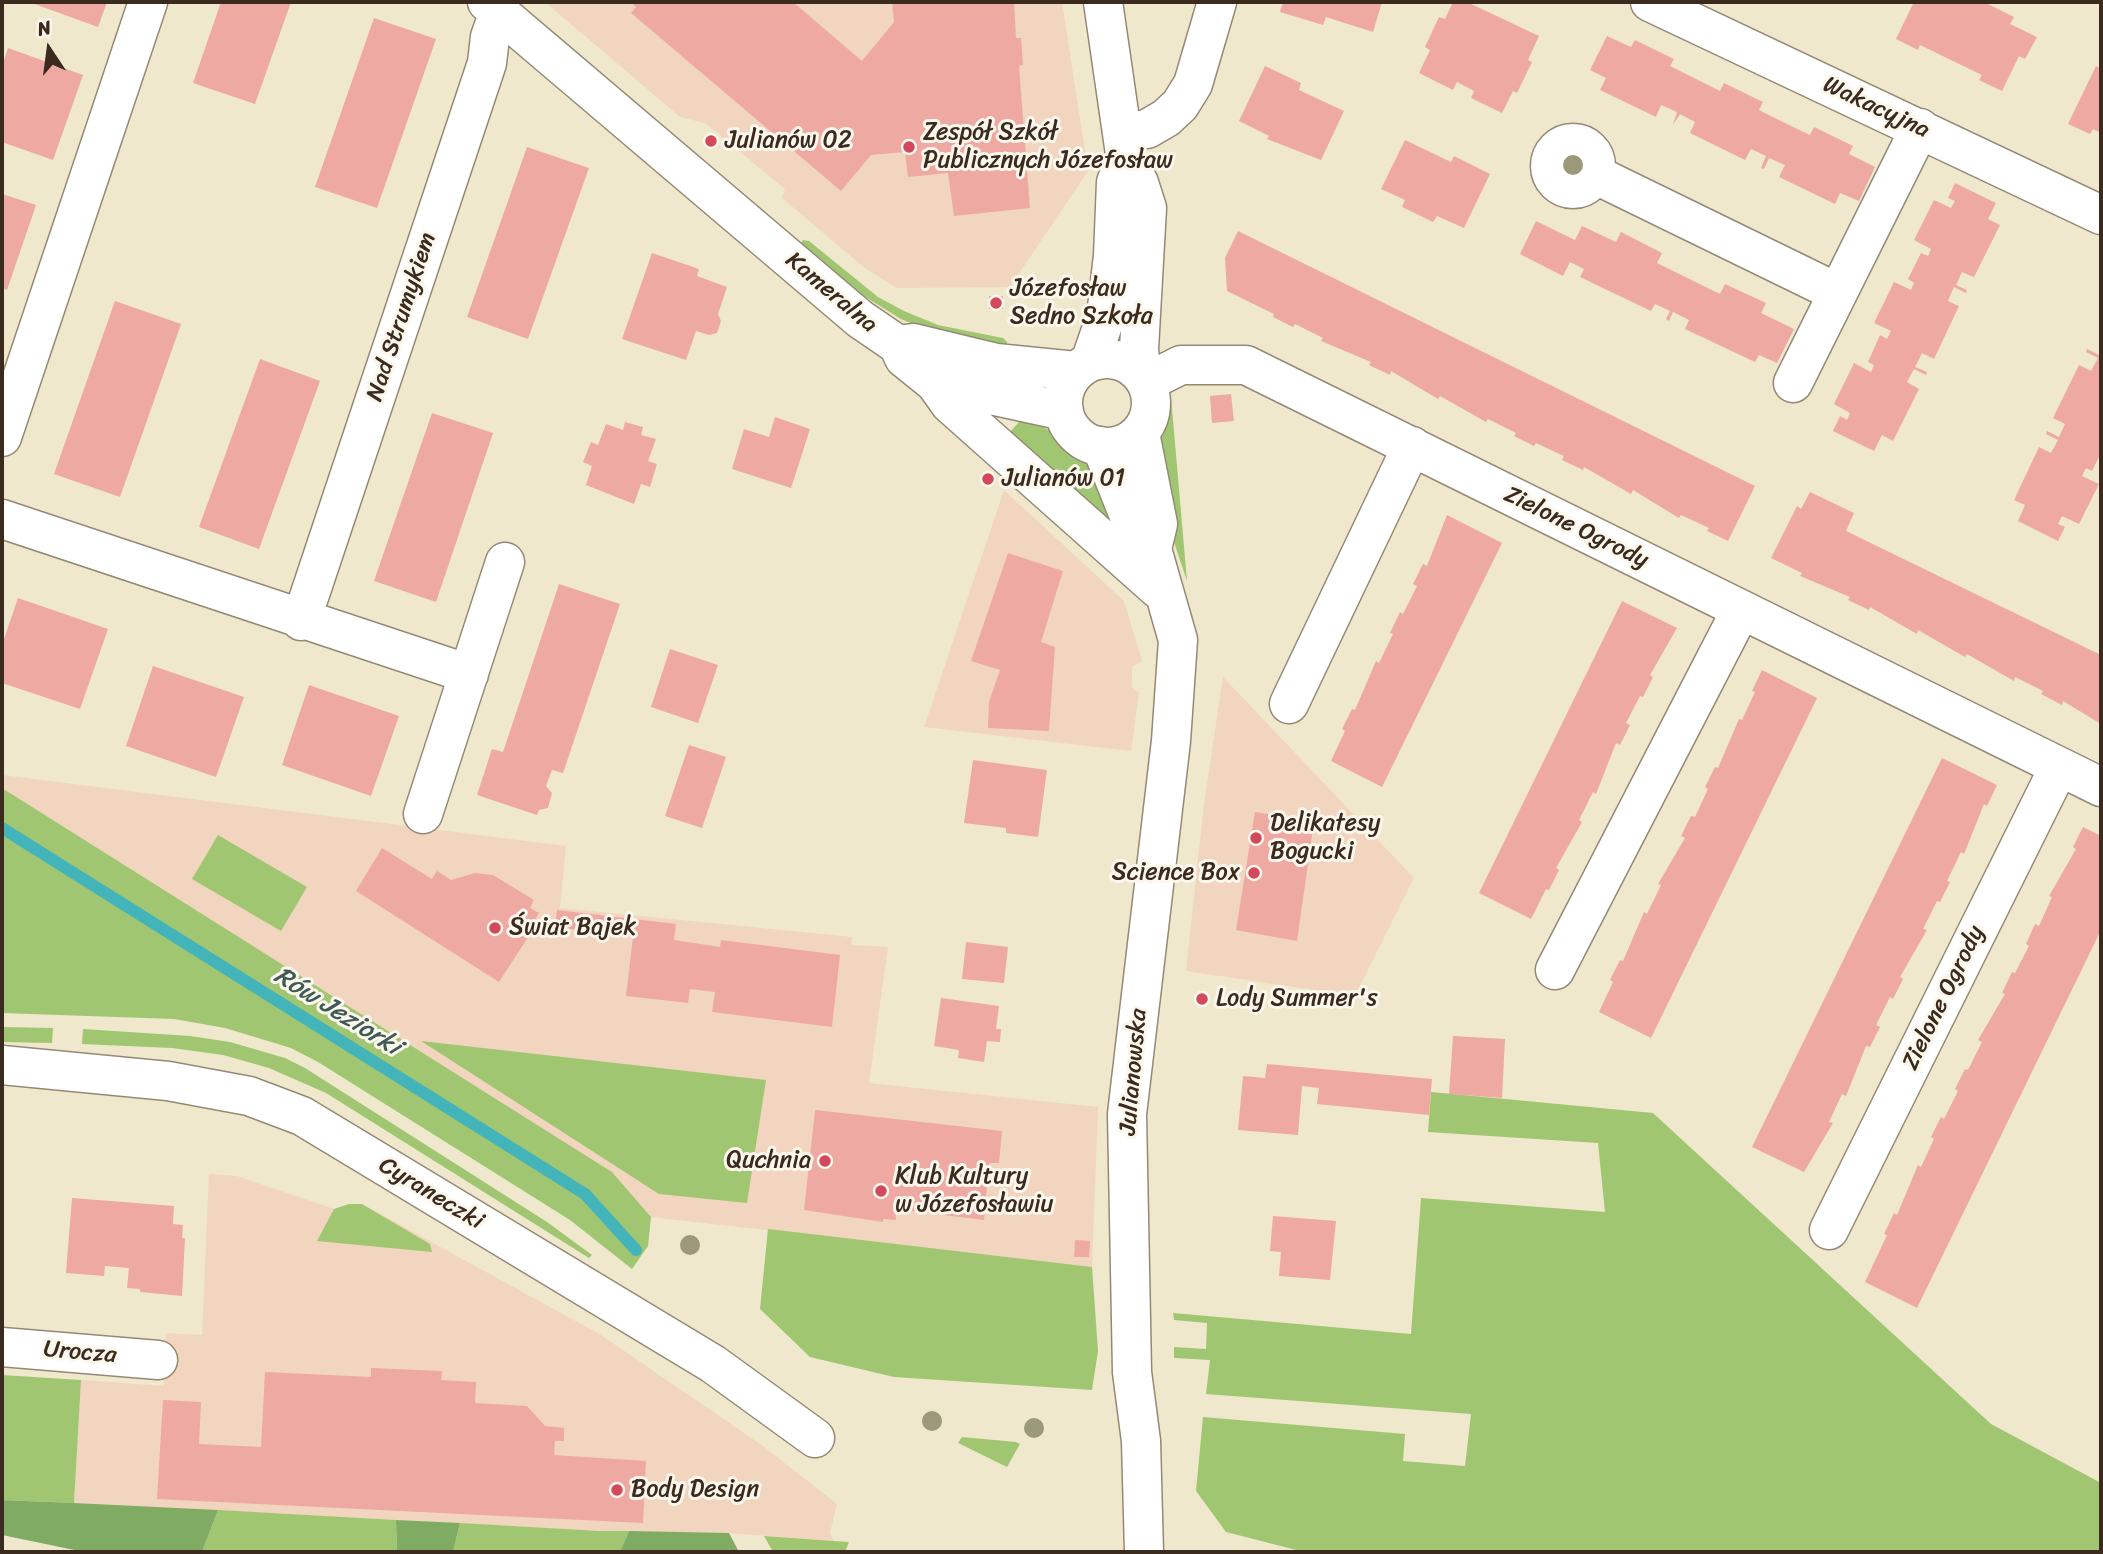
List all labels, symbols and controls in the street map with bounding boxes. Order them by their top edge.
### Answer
text: N [34,10,54,46]
north arrow [14,14,84,84]
street label: Wakacyjna [1818,71,1934,145]
place label: Zespół Szkół Publicznych Józefosław [923,119,1173,175]
place label: Julianów 02 [725,127,852,155]
marker: Julianów 02 [703,133,719,149]
marker: Zespół Szkół Publicznych Józefosław [901,139,917,155]
street label: Nad Strumykiem [361,229,443,405]
street label: Kameralna [779,246,883,340]
place label: Józefosław Sedno Szkoła [1010,275,1153,331]
marker: Józefosław Sedno Szkoła [988,295,1004,311]
place label: Julianów 01 [1002,465,1125,493]
marker: Julianów 01 [980,471,996,487]
street label: Zielone Ogrody [1499,481,1653,575]
place label: Delikatesy Bogucki [1270,810,1380,866]
marker: Delikatesy Bogucki [1248,830,1264,846]
place label: Science Box [1112,859,1240,887]
marker: Science Box [1246,865,1262,881]
place label: Świat Bajek [509,914,636,942]
marker: Świat Bajek [487,920,503,936]
street label: Zielone Ogrody [1897,921,1991,1075]
water label: Rów Jeziorki [268,961,406,1063]
place label: Lody Summer's [1216,985,1378,1013]
marker: Lody Summer's [1194,991,1210,1007]
street label: Julianowska [1114,1007,1154,1137]
place label: Quchnia [726,1147,811,1175]
street label: Cyraneczki [373,1151,489,1237]
marker: Quchnia [817,1153,833,1169]
place label: Klub Kultury w Józefosławiu [895,1163,1053,1219]
marker: Klub Kultury w Józefosławiu [873,1183,889,1199]
street label: Urocza [42,1335,118,1371]
place label: Body Design [631,1476,759,1504]
marker: Body Design [609,1482,625,1498]

